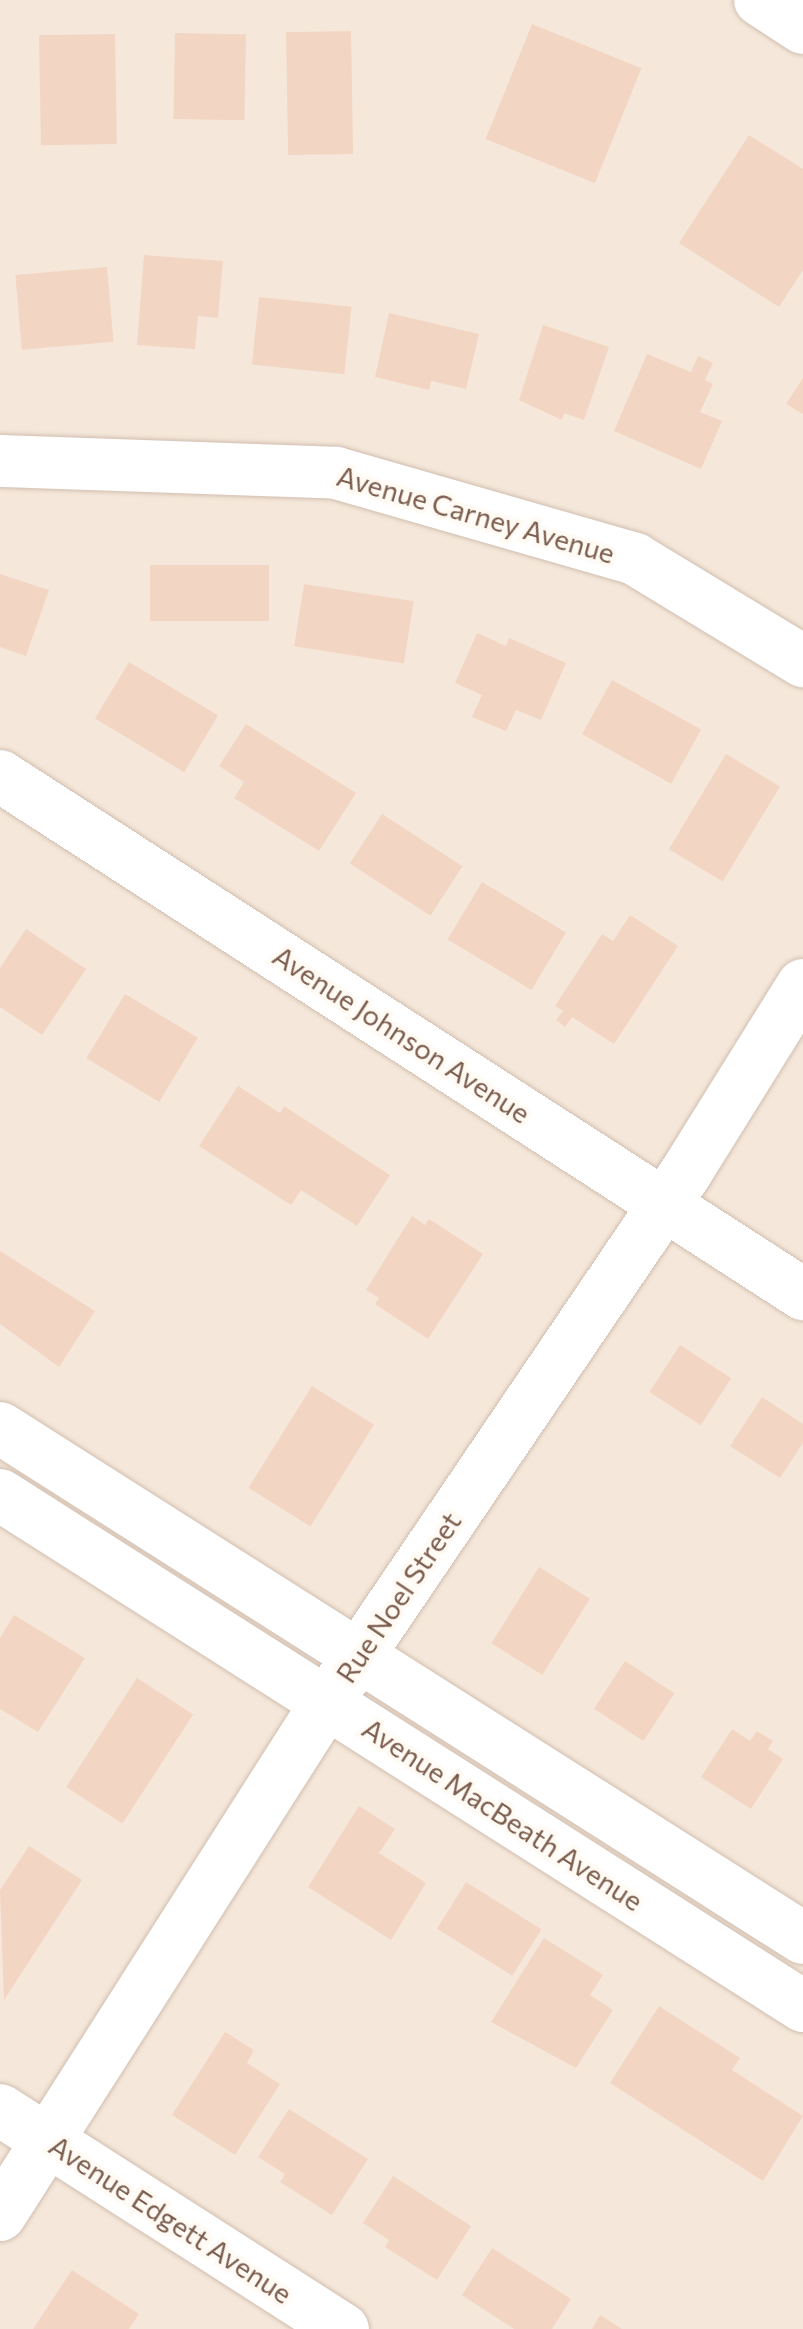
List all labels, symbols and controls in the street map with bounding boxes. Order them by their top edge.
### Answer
street label: Avenue Carney Avenue [333,458,619,570]
street label: Avenue Johnson Avenue [267,938,537,1130]
street label: Rue Noel Street [329,1505,467,1689]
street label: Avenue MacBeath Avenue [357,1711,649,1917]
street label: Avenue Edgett Avenue [43,2128,299,2310]

